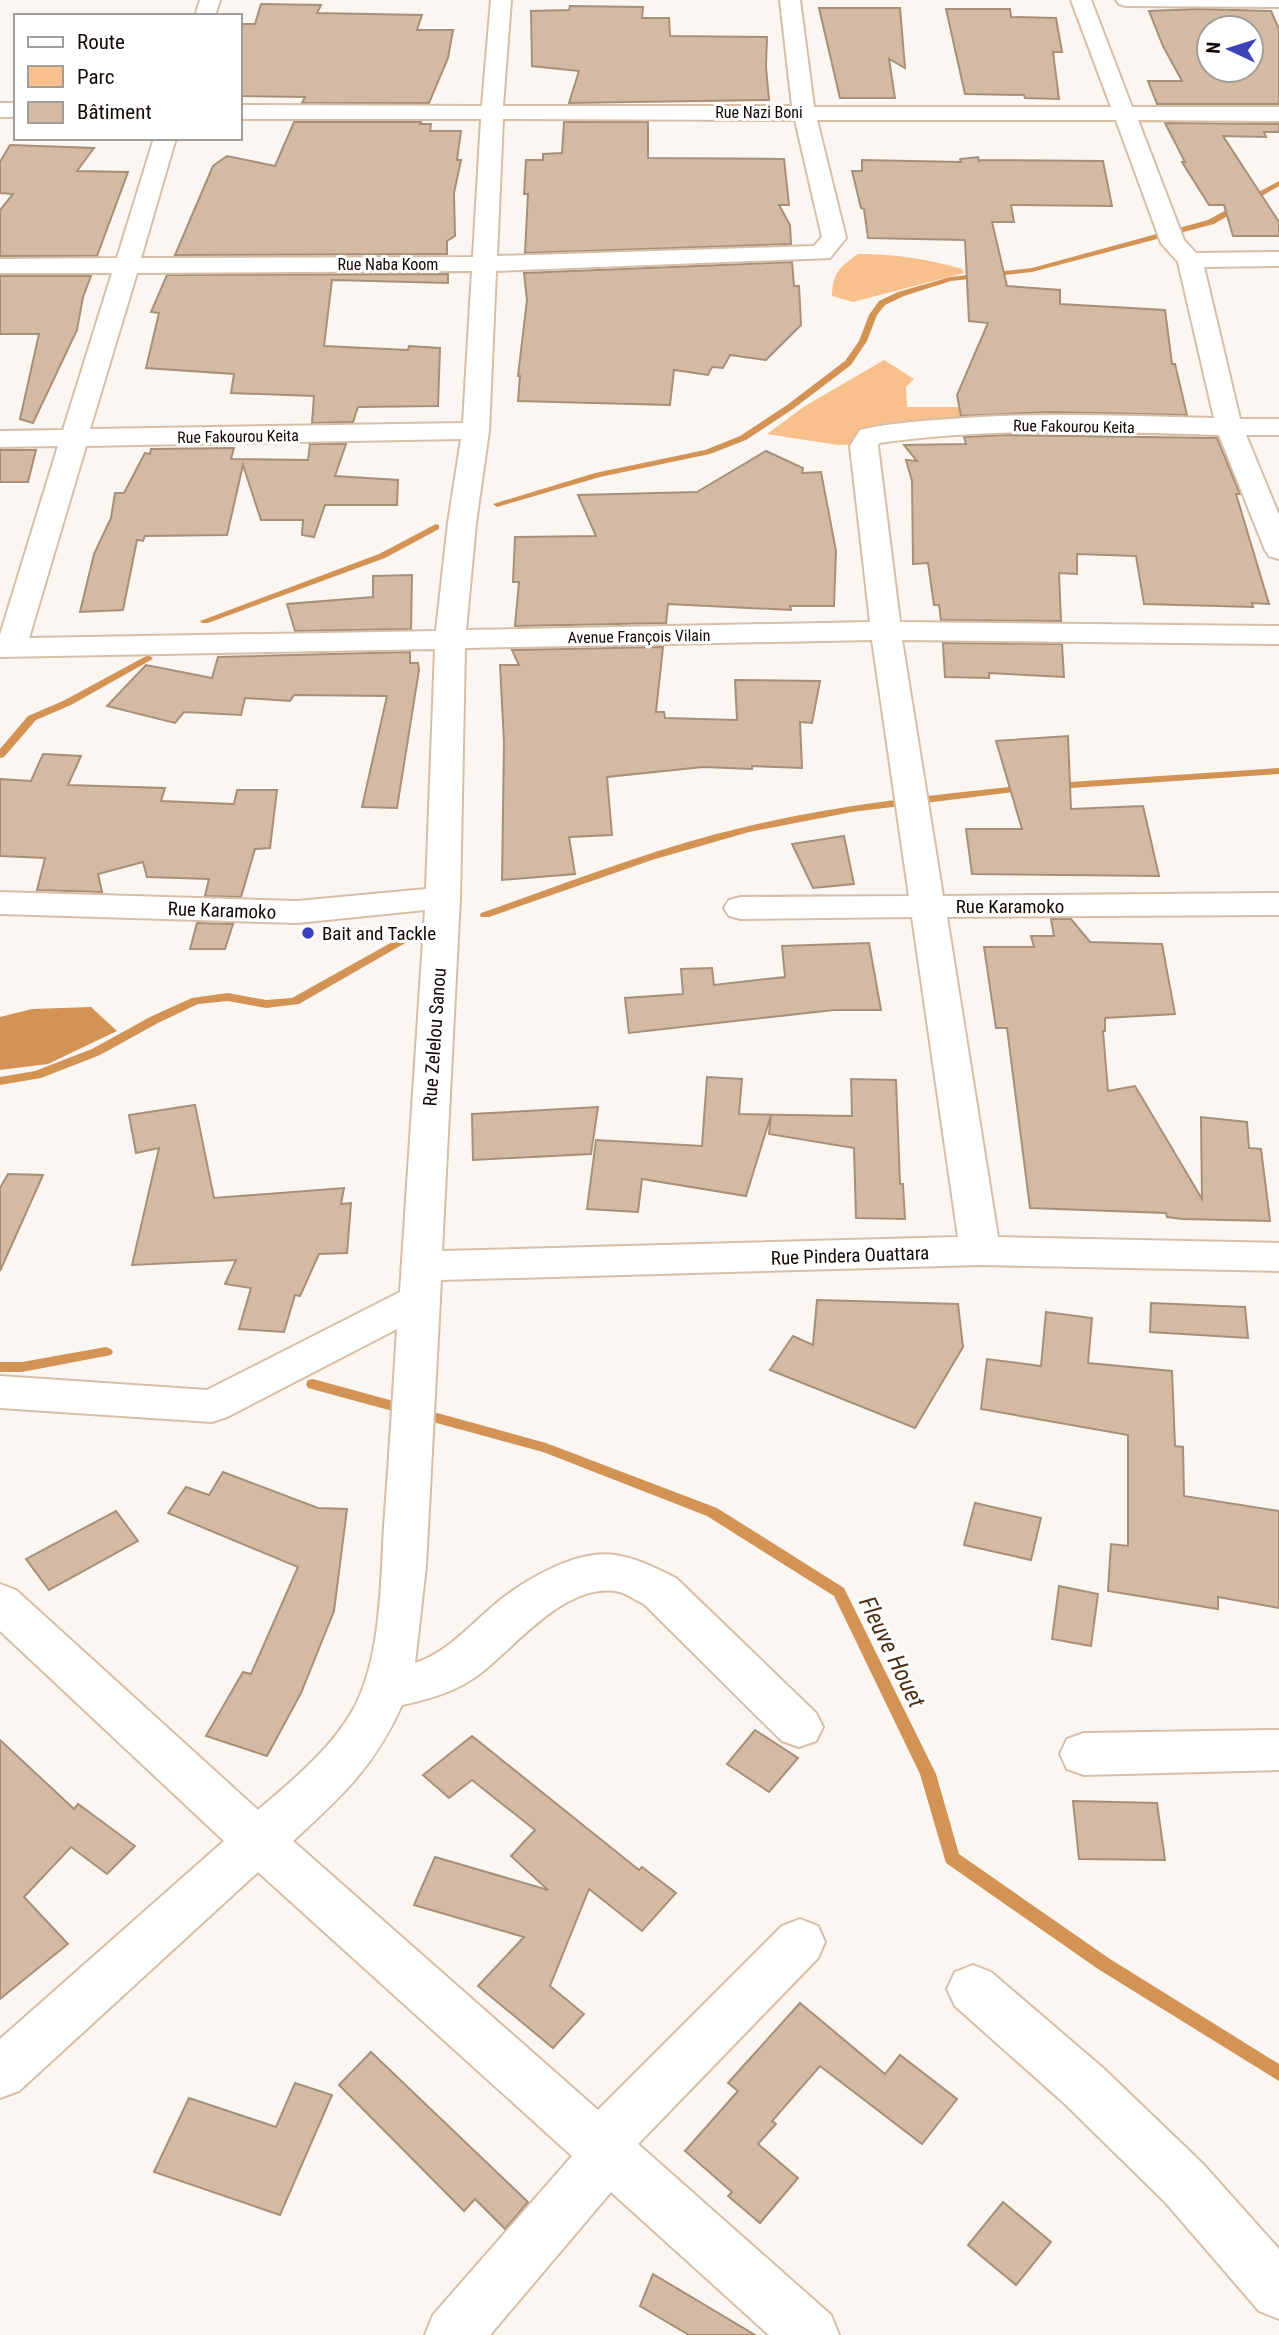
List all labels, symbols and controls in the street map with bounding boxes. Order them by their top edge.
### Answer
legend [14,14,242,140]
north arrow [1195,14,1265,84]
text: Route [77,30,125,54]
text: N [1202,41,1225,54]
text: Parc [77,65,115,89]
text: Bâtiment [77,100,152,124]
street label: Rue Nazi Boni [715,103,803,122]
street label: Rue Naba Koom [338,255,438,274]
street label: Rue Fakourou Keita [1013,416,1135,437]
street label: Rue Fakourou Keita [177,426,299,447]
street label: Avenue François Vilain [568,626,710,647]
street label: Rue Karamoko [956,895,1064,918]
street label: Rue Karamoko [167,897,277,924]
place label: Bait and Tackle [322,922,436,945]
marker: Bait and Tackle [300,925,316,941]
street label: Rue Zelelou Sanou [418,967,451,1107]
street label: Rue Pindera Ouattara [770,1241,930,1270]
water label: Fleuve Houet [853,1592,931,1712]

